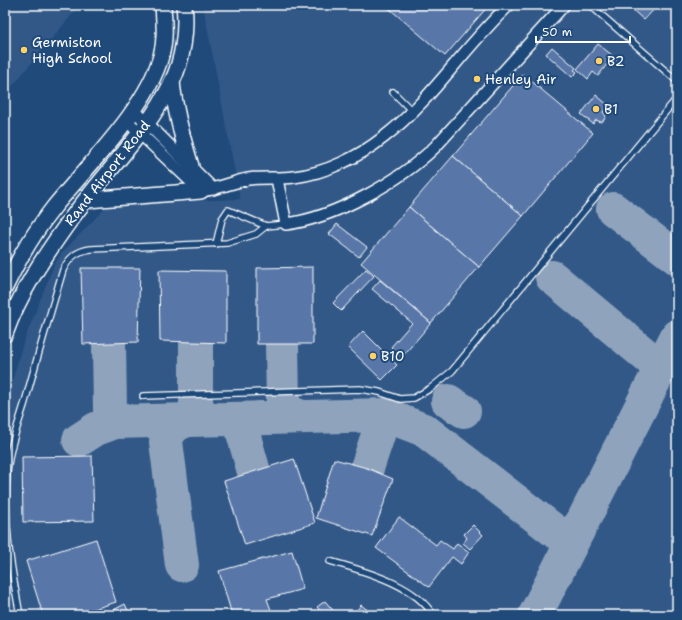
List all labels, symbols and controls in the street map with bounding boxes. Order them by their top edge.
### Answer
scale bar [536,18,630,44]
text: 50 m [542,24,572,40]
place label: Germiston High School [32,33,113,67]
marker: Germiston High School [19,45,29,55]
place label: B2 [607,52,625,70]
marker: B2 [594,56,604,66]
place label: Henley Air [485,70,557,88]
marker: Henley Air [472,74,482,84]
place label: B1 [604,100,618,118]
marker: B1 [591,104,601,114]
street label: Rand Airport Road [60,117,154,229]
place label: B10 [381,347,404,365]
marker: B10 [368,351,378,361]

